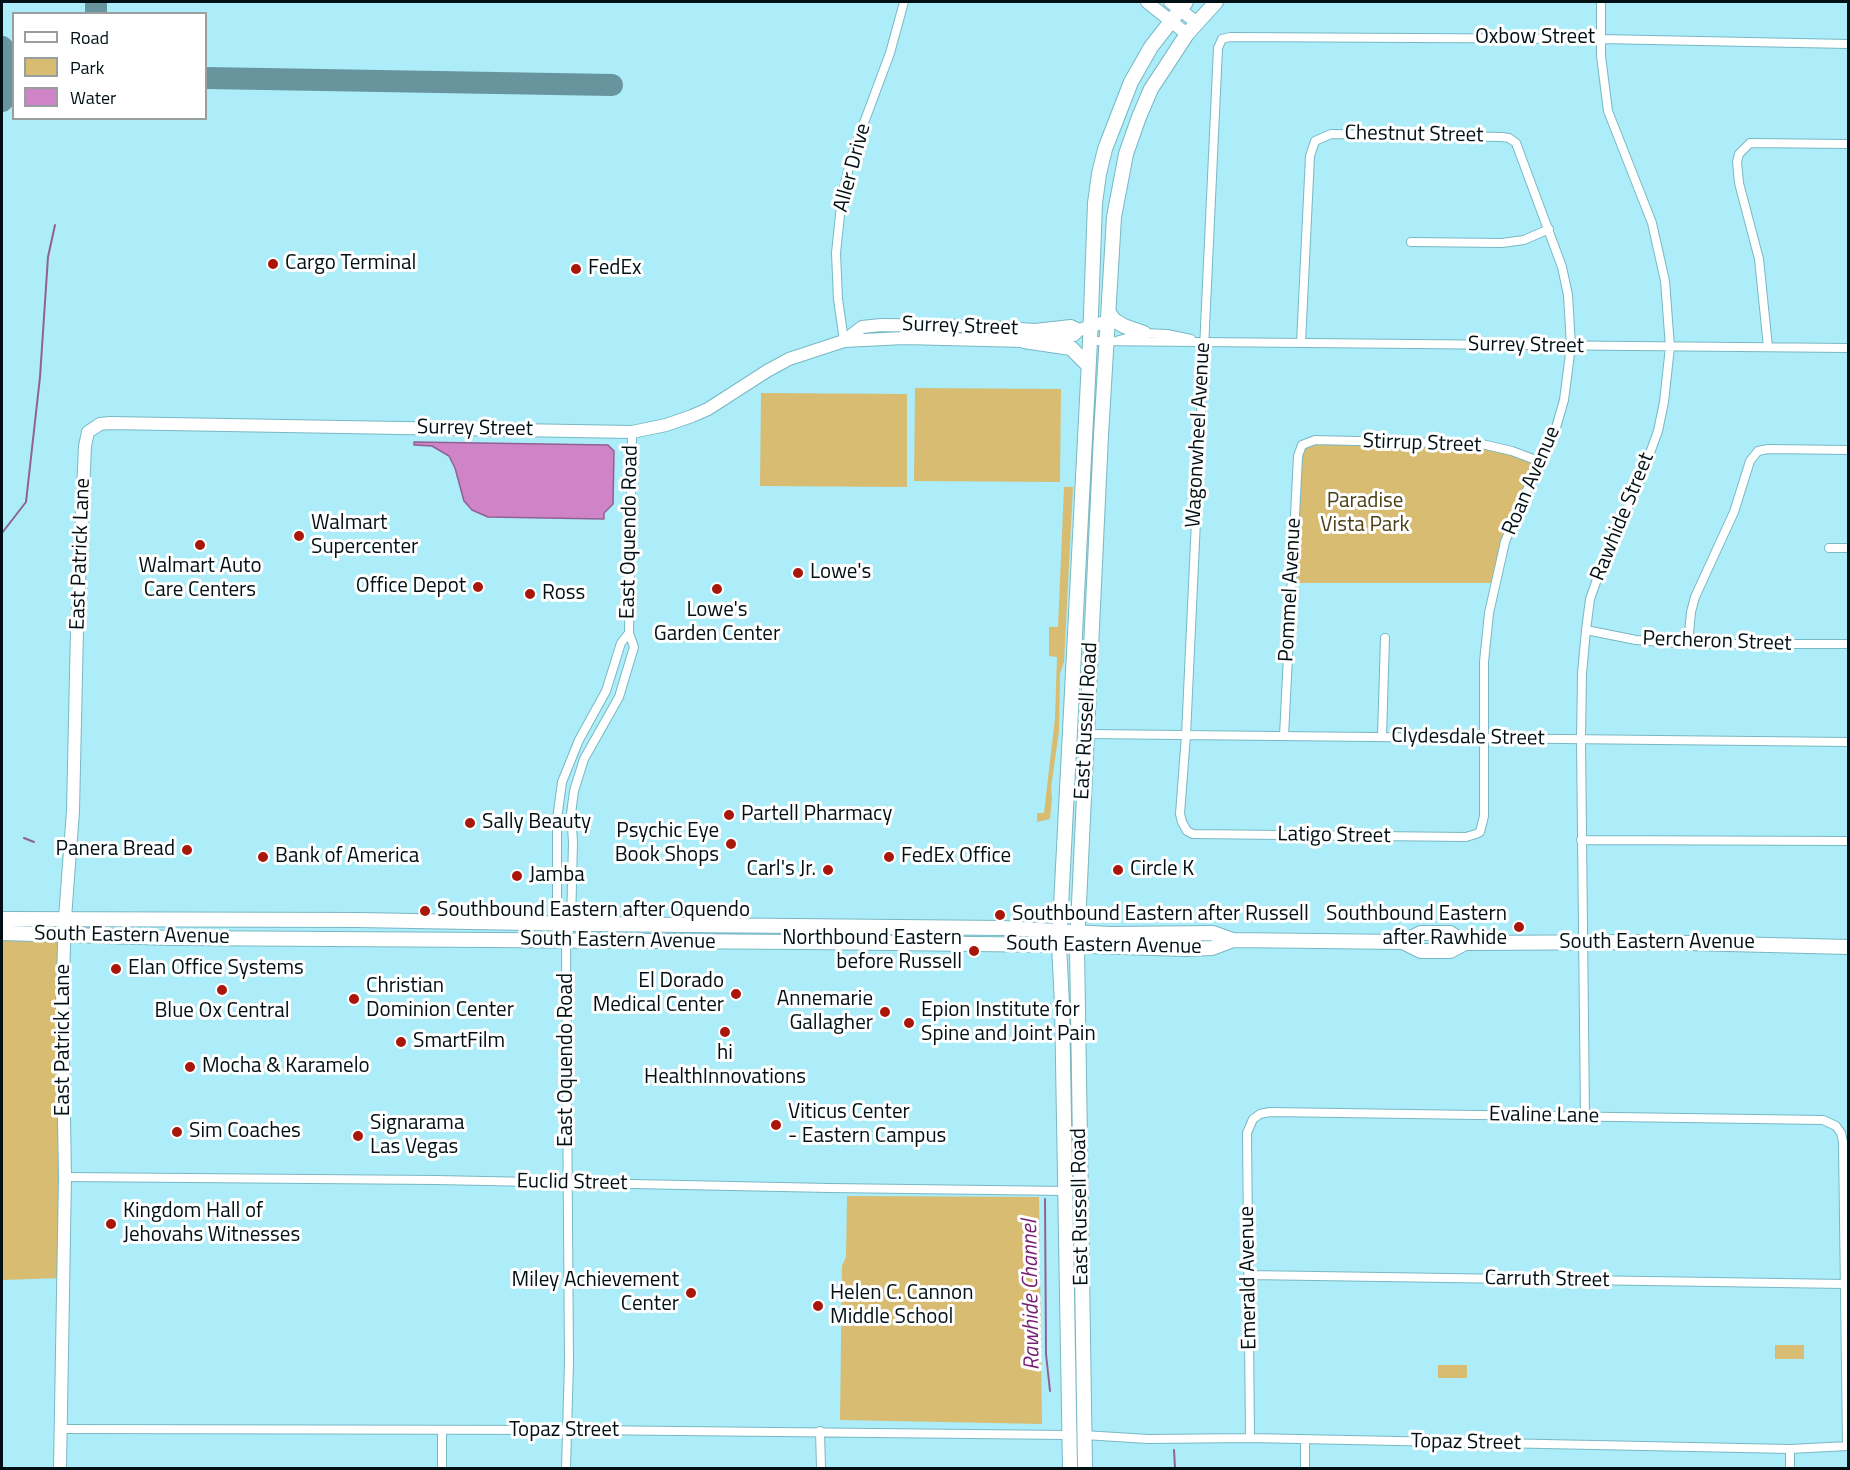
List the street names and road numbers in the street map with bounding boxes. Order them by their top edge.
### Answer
street label: Oxbow Street [1475,25,1595,51]
street label: Aller Drive [829,121,877,215]
street label: Chestnut Street [1344,121,1484,149]
street label: Surrey Street [902,312,1018,342]
street label: Surrey Street [1468,332,1584,360]
street label: Wagonwheel Avenue [1182,342,1216,528]
street label: Surrey Street [417,415,533,443]
street label: Roan Avenue [1498,423,1566,539]
street label: Stirrup Street [1362,429,1482,459]
street label: East Oquendo Road [616,445,644,619]
street label: Rawhide Street [1586,449,1660,585]
street label: East Patrick Lane [66,477,96,631]
street label: Pommel Avenue [1275,517,1307,663]
street label: Percheron Street [1642,627,1792,657]
street label: East Russell Road [1070,642,1104,800]
street label: Clydesdale Street [1391,724,1545,752]
street label: Latigo Street [1277,822,1391,850]
street label: South Eastern Avenue [34,922,230,950]
street label: South Eastern Avenue [520,927,716,955]
street label: South Eastern Avenue [1559,930,1755,956]
street label: South Eastern Avenue [1006,932,1202,960]
street label: East Patrick Lane [51,964,77,1116]
street label: East Oquendo Road [554,973,580,1147]
street label: Evaline Lane [1489,1102,1599,1130]
street label: East Russell Road [1067,1128,1095,1286]
street label: Euclid Street [516,1169,628,1197]
street label: Emerald Avenue [1235,1206,1263,1350]
street label: Carruth Street [1484,1266,1610,1294]
street label: Topaz Street [509,1418,619,1444]
street label: Topaz Street [1411,1429,1521,1457]

